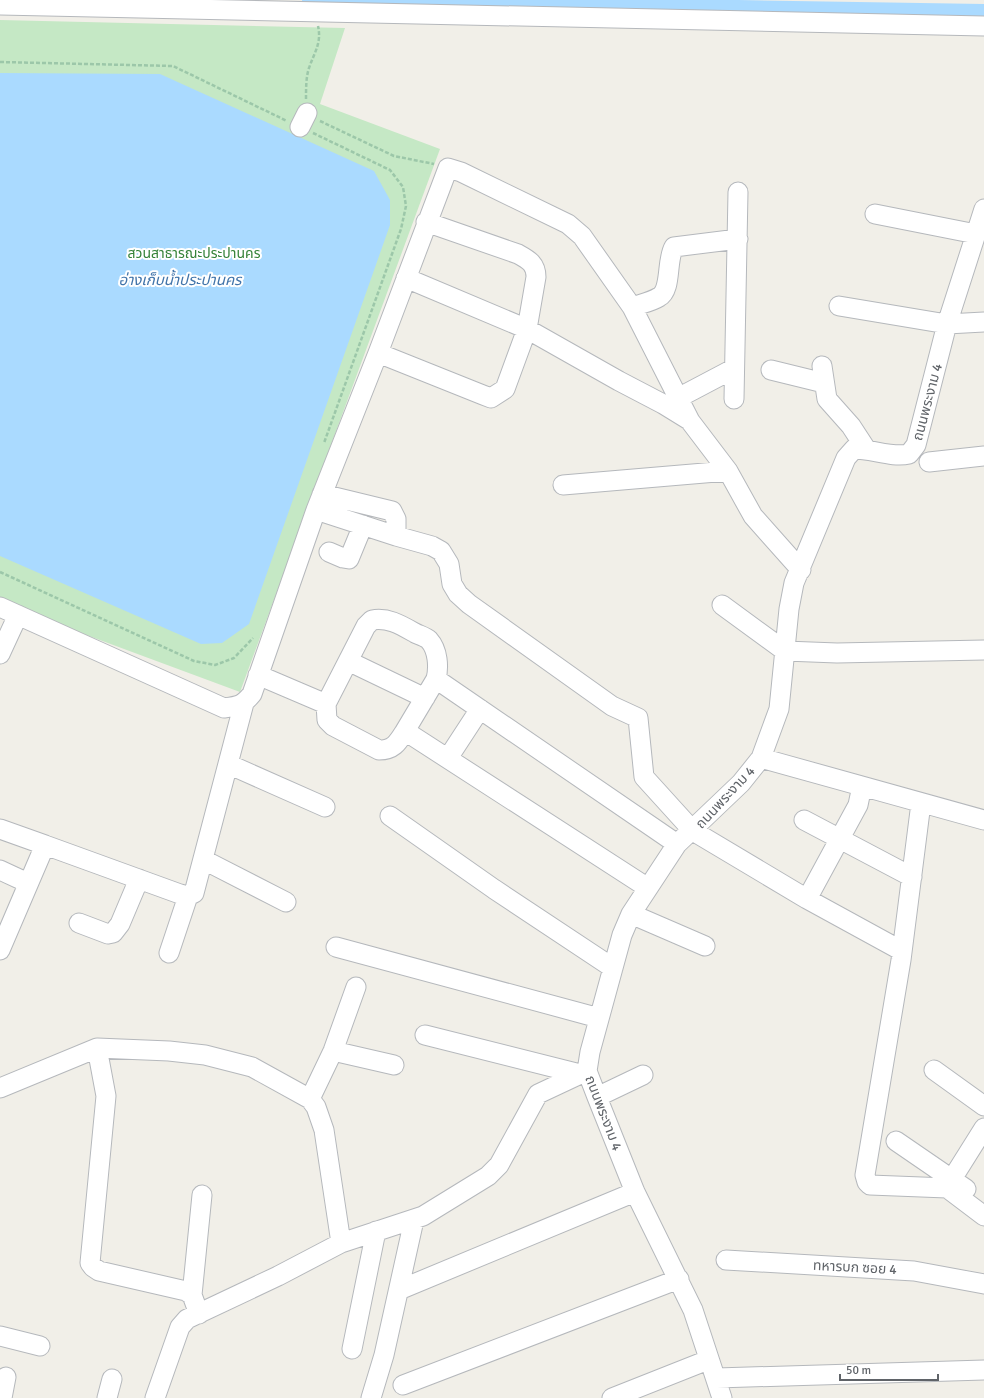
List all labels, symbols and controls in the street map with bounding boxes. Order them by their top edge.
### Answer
park label: สวนสาธารณะประปานคร [128,245,261,262]
water label: อ่างเก็บน้ำประปานคร [119,269,243,289]
street label: ถนนพระงาม 4 [909,361,946,443]
street label: ถนนพระงาม 4 [692,762,759,832]
street label: ถนนพระงาม 4 [581,1073,626,1154]
street label: ทหารบก ซอย 4 [813,1257,898,1278]
scale bar [840,1356,938,1382]
text: 50 m [846,1363,871,1378]

